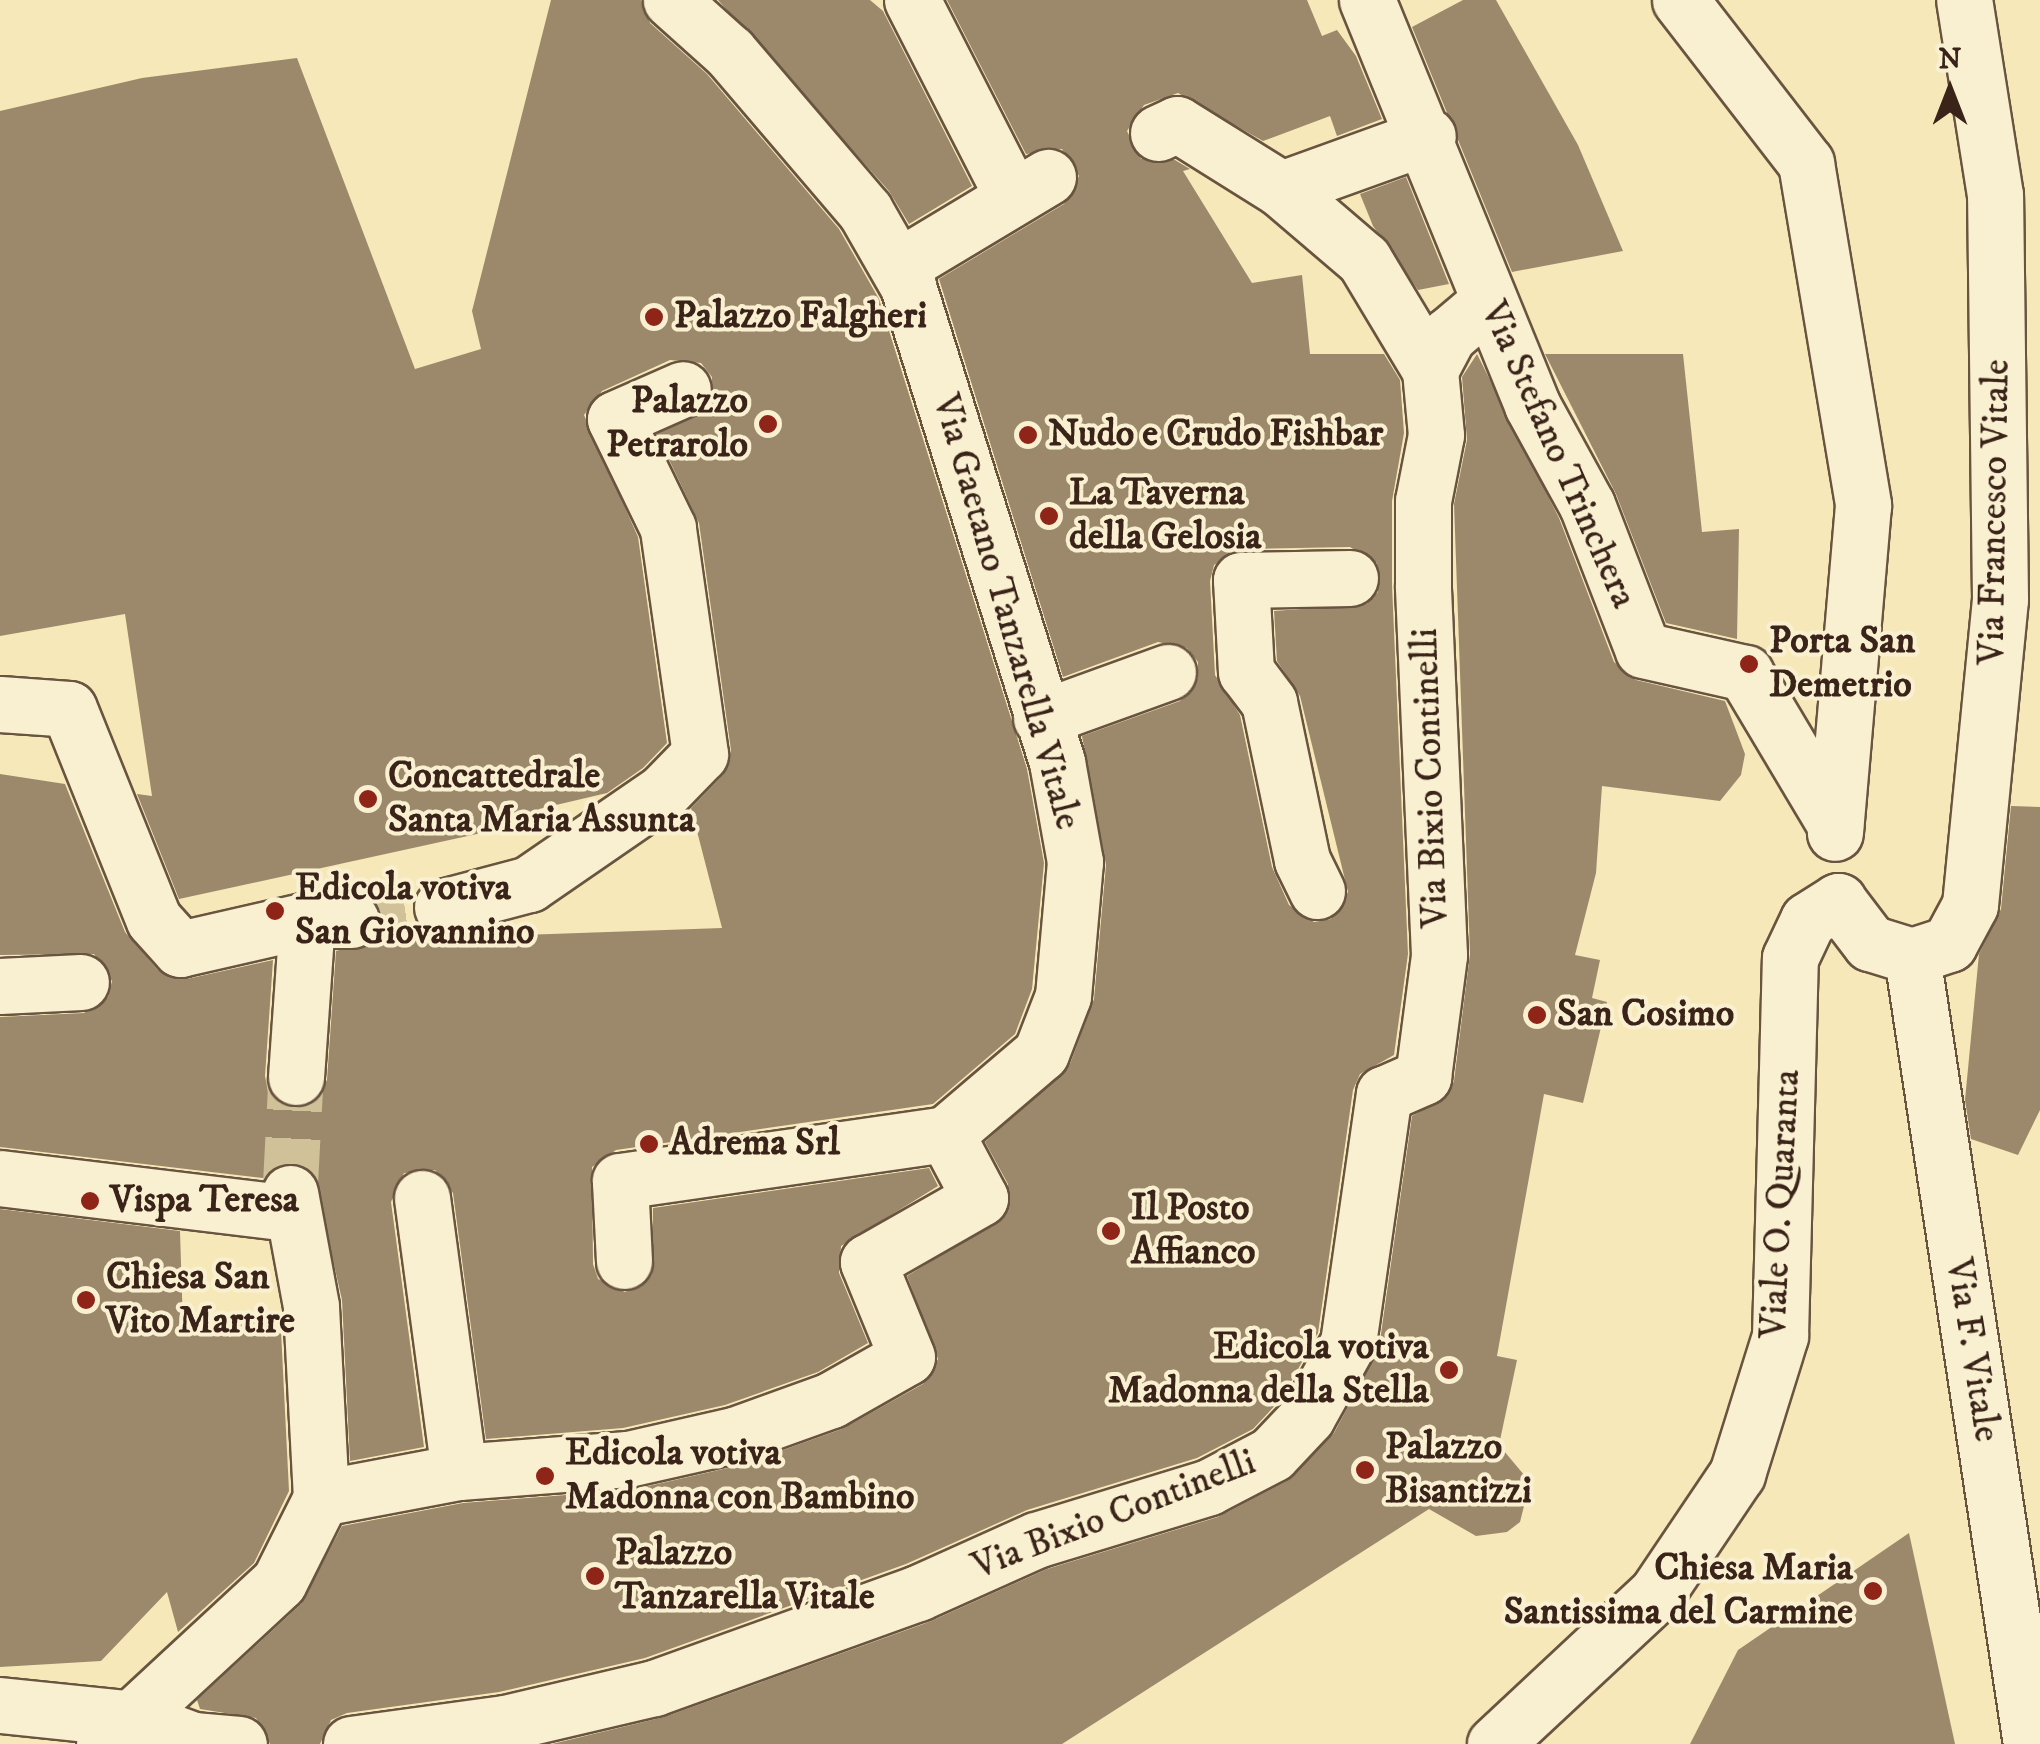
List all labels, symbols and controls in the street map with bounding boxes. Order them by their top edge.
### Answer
north arrow [1900,40,2000,140]
text: N [1939,42,1961,77]
place label: Palazzo Falgheri [674,294,927,340]
street label: Via Stefano Trinchera [1470,295,1646,615]
marker: Palazzo Falgheri [643,306,665,328]
street label: Via Francesco Vitale [1970,359,2020,665]
place label: Palazzo Petrarolo [606,379,748,468]
street label: Via Gaetano Tanzarella Vitale [922,389,1090,835]
place label: Nudo e Crudo Fishbar [1048,412,1383,458]
marker: Palazzo Petrarolo [757,413,779,435]
marker: Nudo e Crudo Fishbar [1017,424,1039,446]
place label: La Taverna della Gelosia [1069,471,1262,560]
marker: La Taverna della Gelosia [1038,505,1060,527]
place label: Porta San Demetrio [1769,619,1915,708]
street label: Via Bixio Continelli [1403,627,1459,929]
marker: Porta San Demetrio [1738,653,1760,675]
place label: Concattedrale Santa Maria Assunta [388,754,695,844]
marker: Concattedrale Santa Maria Assunta [357,788,379,810]
place label: Edicola votiva San Giovannino [295,866,535,956]
marker: Edicola votiva San Giovannino [264,900,286,922]
place label: San Cosimo [1557,992,1734,1038]
marker: San Cosimo [1526,1004,1548,1026]
street label: Viale O. Quaranta [1751,1068,1811,1340]
place label: Adrema Srl [669,1121,840,1167]
marker: Adrema Srl [638,1133,660,1155]
place label: Vispa Teresa [110,1178,299,1224]
place label: Il Posto Affianco [1131,1186,1256,1276]
marker: Vispa Teresa [79,1190,101,1212]
marker: Il Posto Affianco [1100,1220,1122,1242]
place label: Chiesa San Vito Martire [106,1255,295,1344]
street label: Via F. Vitale [1935,1255,2009,1445]
marker: Chiesa San Vito Martire [75,1289,97,1311]
place label: Edicola votiva Madonna della Stella [1108,1325,1429,1415]
marker: Edicola votiva Madonna della Stella [1438,1359,1460,1381]
place label: Palazzo Bisantizzi [1385,1425,1532,1515]
place label: Edicola votiva Madonna con Bambino [565,1431,915,1520]
street label: Via Bixio Continelli [966,1440,1262,1590]
marker: Palazzo Bisantizzi [1354,1459,1376,1481]
marker: Edicola votiva Madonna con Bambino [534,1465,556,1487]
place label: Palazzo Tanzarella Vitale [615,1531,875,1620]
place label: Chiesa Maria Santissima del Carmine [1504,1546,1853,1636]
marker: Palazzo Tanzarella Vitale [584,1565,606,1587]
marker: Chiesa Maria Santissima del Carmine [1862,1580,1884,1602]

